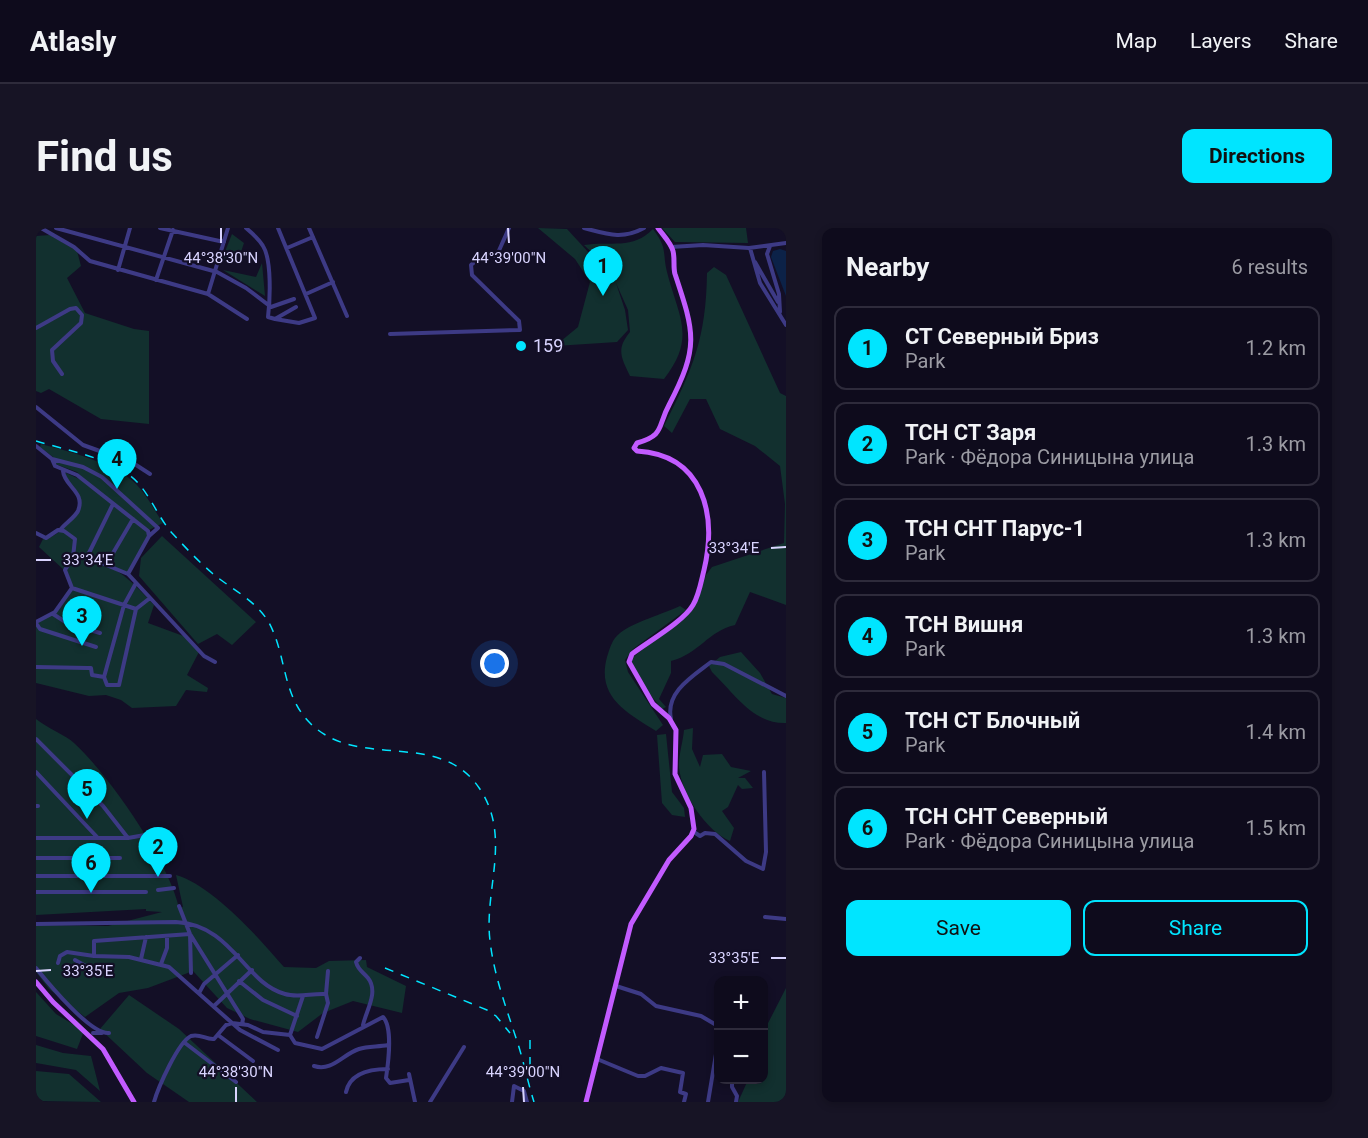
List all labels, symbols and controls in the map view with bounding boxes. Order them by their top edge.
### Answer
text: Atlasly [30,25,116,58]
text: Map [1115,29,1157,53]
text: Layers [1190,29,1251,53]
text: Share [1284,29,1338,53]
button: Directions [1182,129,1332,183]
text: Find us [36,132,173,181]
pin: 1 [584,247,622,296]
text: 44°38'30"N [184,249,258,267]
text: 44°39'00"N [472,249,546,267]
text: Nearby [846,252,929,282]
text: 6 results [1232,255,1308,279]
text: СТ Северный Бриз [905,324,1099,349]
place label: 159 [533,335,563,356]
text: 1 [862,336,873,360]
text: 1.2 km [1246,336,1306,360]
marker: 159 [514,339,528,353]
text: Park [905,349,945,373]
text: ТСН СТ Заря [905,420,1036,445]
text: 2 [862,432,873,456]
text: 1.3 km [1246,432,1306,456]
pin: 4 [98,440,136,489]
text: Park · Фёдора Синицына улица [905,445,1194,469]
text: ТСН СНТ Парус-1 [905,516,1085,541]
text: 3 [862,528,873,552]
text: 1.3 km [1246,528,1306,552]
text: 33°34'E [709,539,760,557]
text: Park [905,541,945,565]
text: 33°34'E [63,551,114,569]
pin: 3 [62,596,102,646]
text: ТСН Вишня [905,612,1023,637]
text: 4 [862,624,873,648]
text: 1.3 km [1246,624,1306,648]
text: Park [905,637,945,661]
your location [480,649,509,678]
text: ТСН СТ Блочный [905,708,1080,733]
text: 5 [862,720,873,744]
text: 1.4 km [1246,720,1306,744]
text: Park [905,733,945,757]
pin: 5 [68,770,106,819]
text: ТСН СНТ Северный [905,804,1108,829]
text: 6 [862,816,873,840]
text: 1.5 km [1246,816,1306,840]
pin: 2 [138,828,178,877]
text: Park · Фёдора Синицына улица [905,829,1194,853]
pin: 6 [72,844,110,893]
button: Save [846,900,1071,956]
button: Share [1083,900,1308,956]
text: 33°35'E [709,949,760,967]
text: 33°35'E [63,962,114,980]
map controls [714,976,768,1084]
button: + [714,976,768,1030]
button: − [714,1030,768,1084]
text: 44°38'30"N [199,1063,273,1081]
text: 44°39'00"N [486,1063,560,1081]

